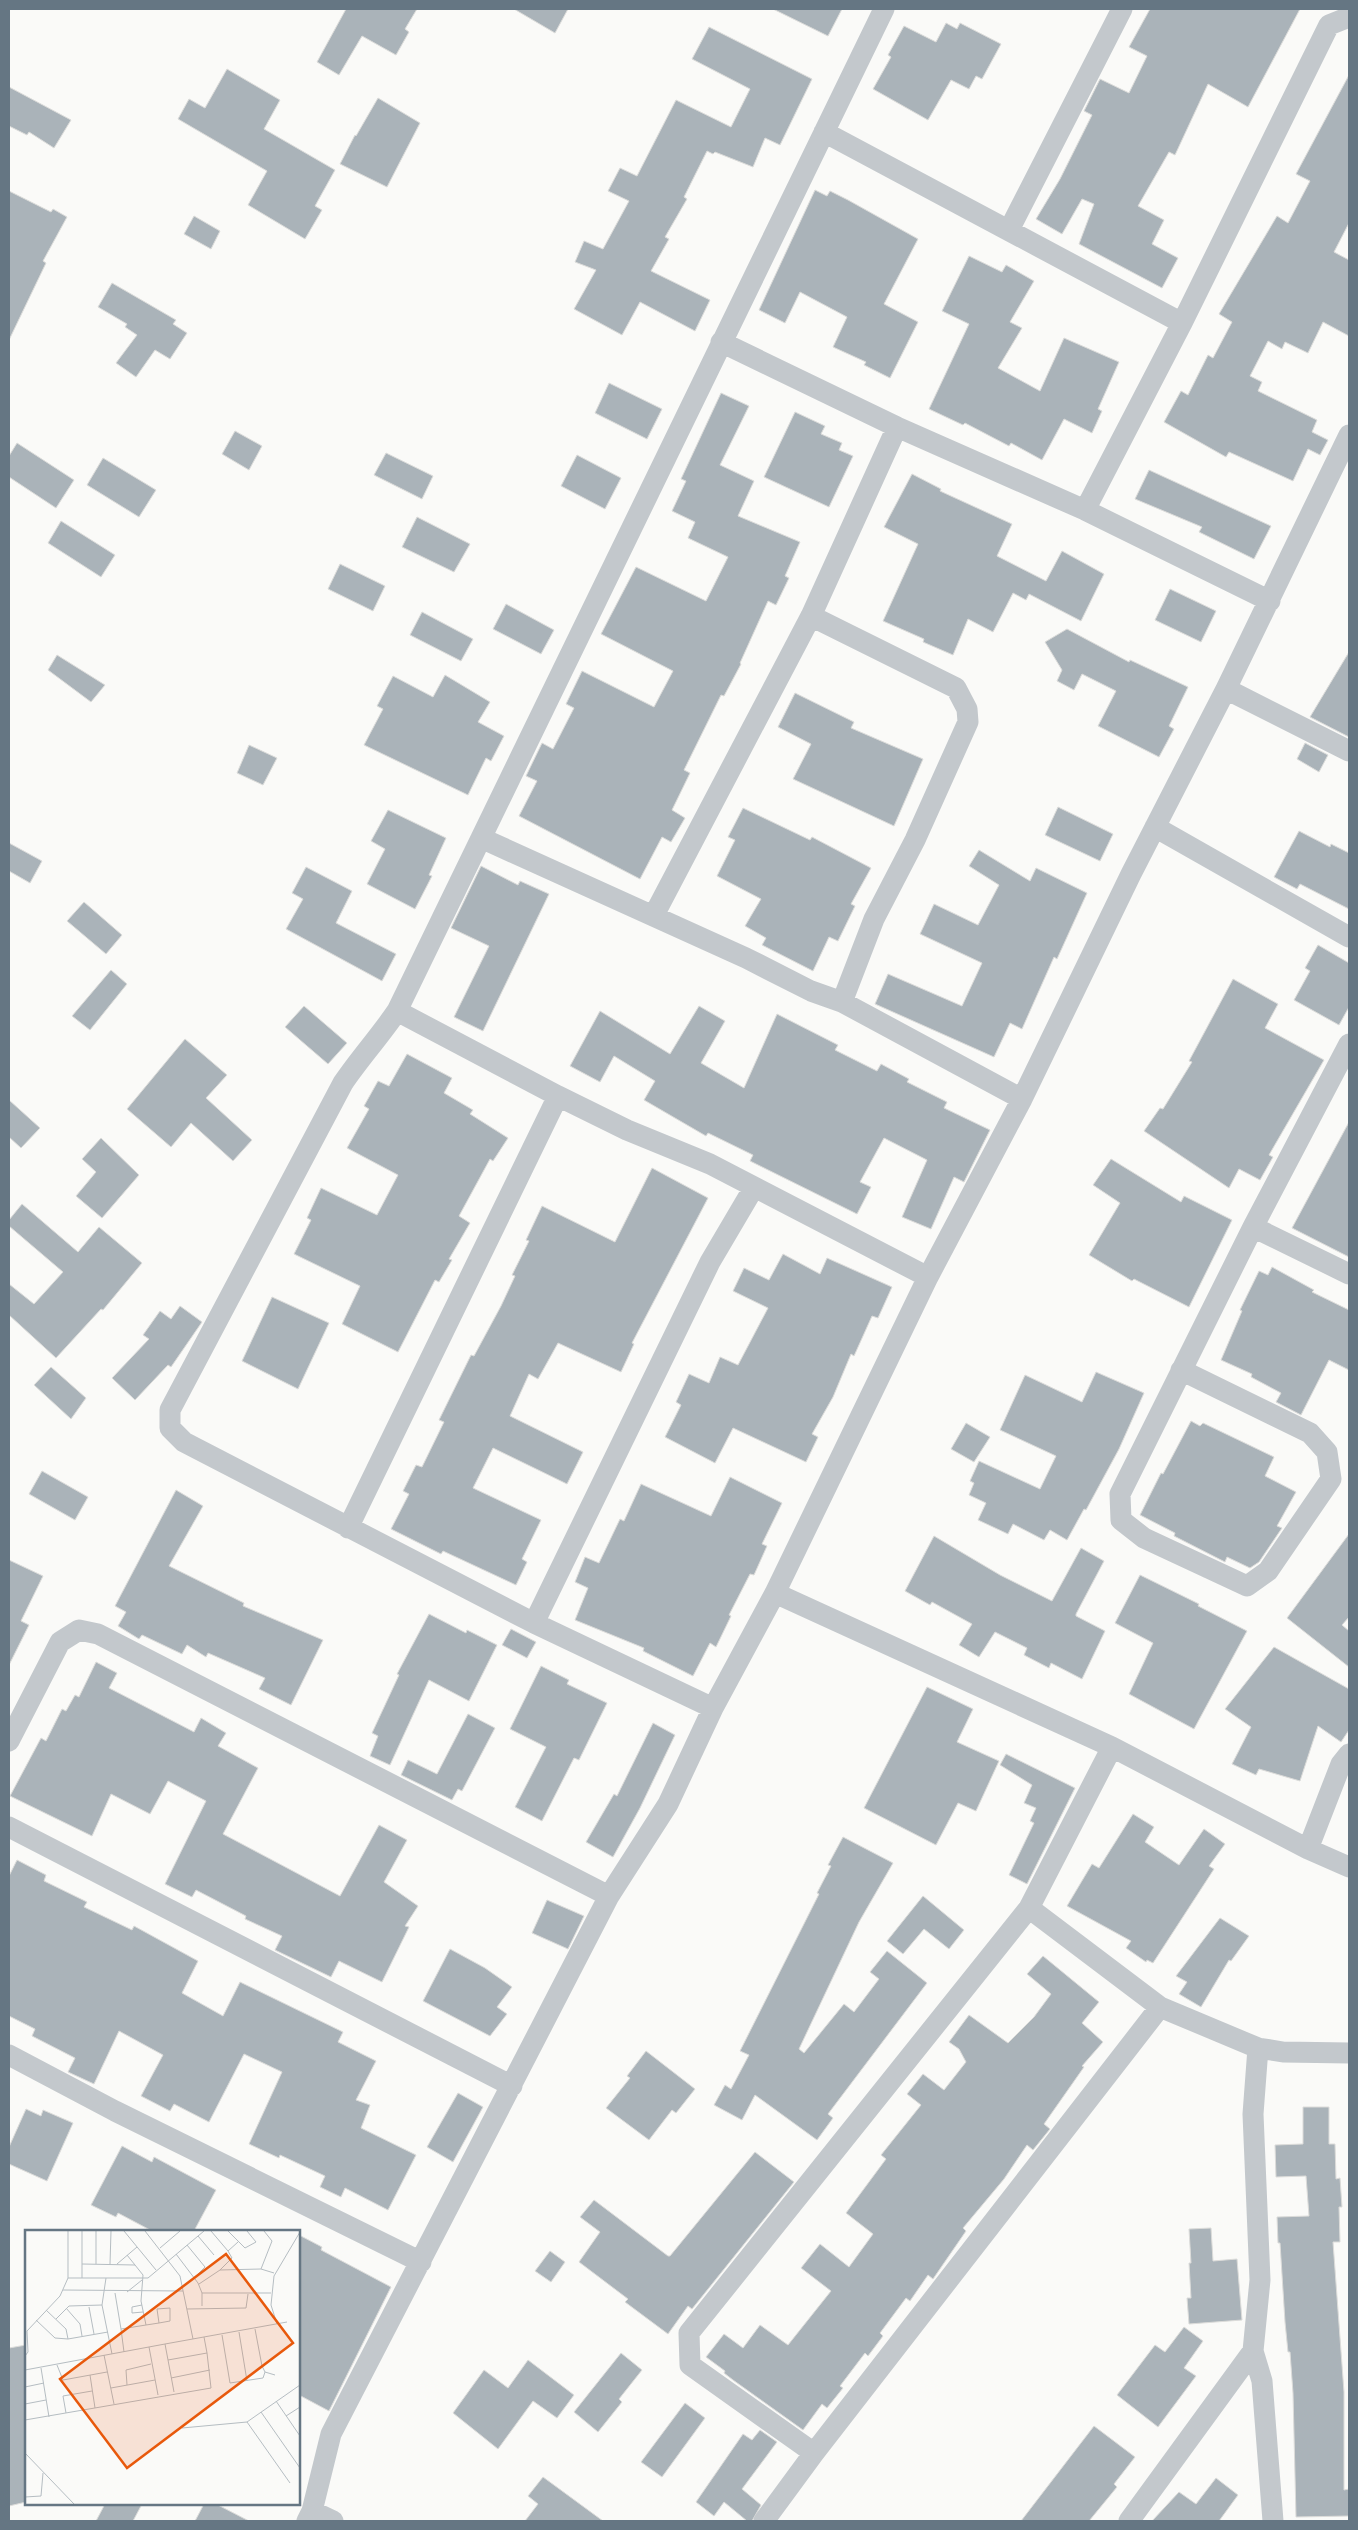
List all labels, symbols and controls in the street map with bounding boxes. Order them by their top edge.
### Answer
inset map [25,2230,300,2505]

